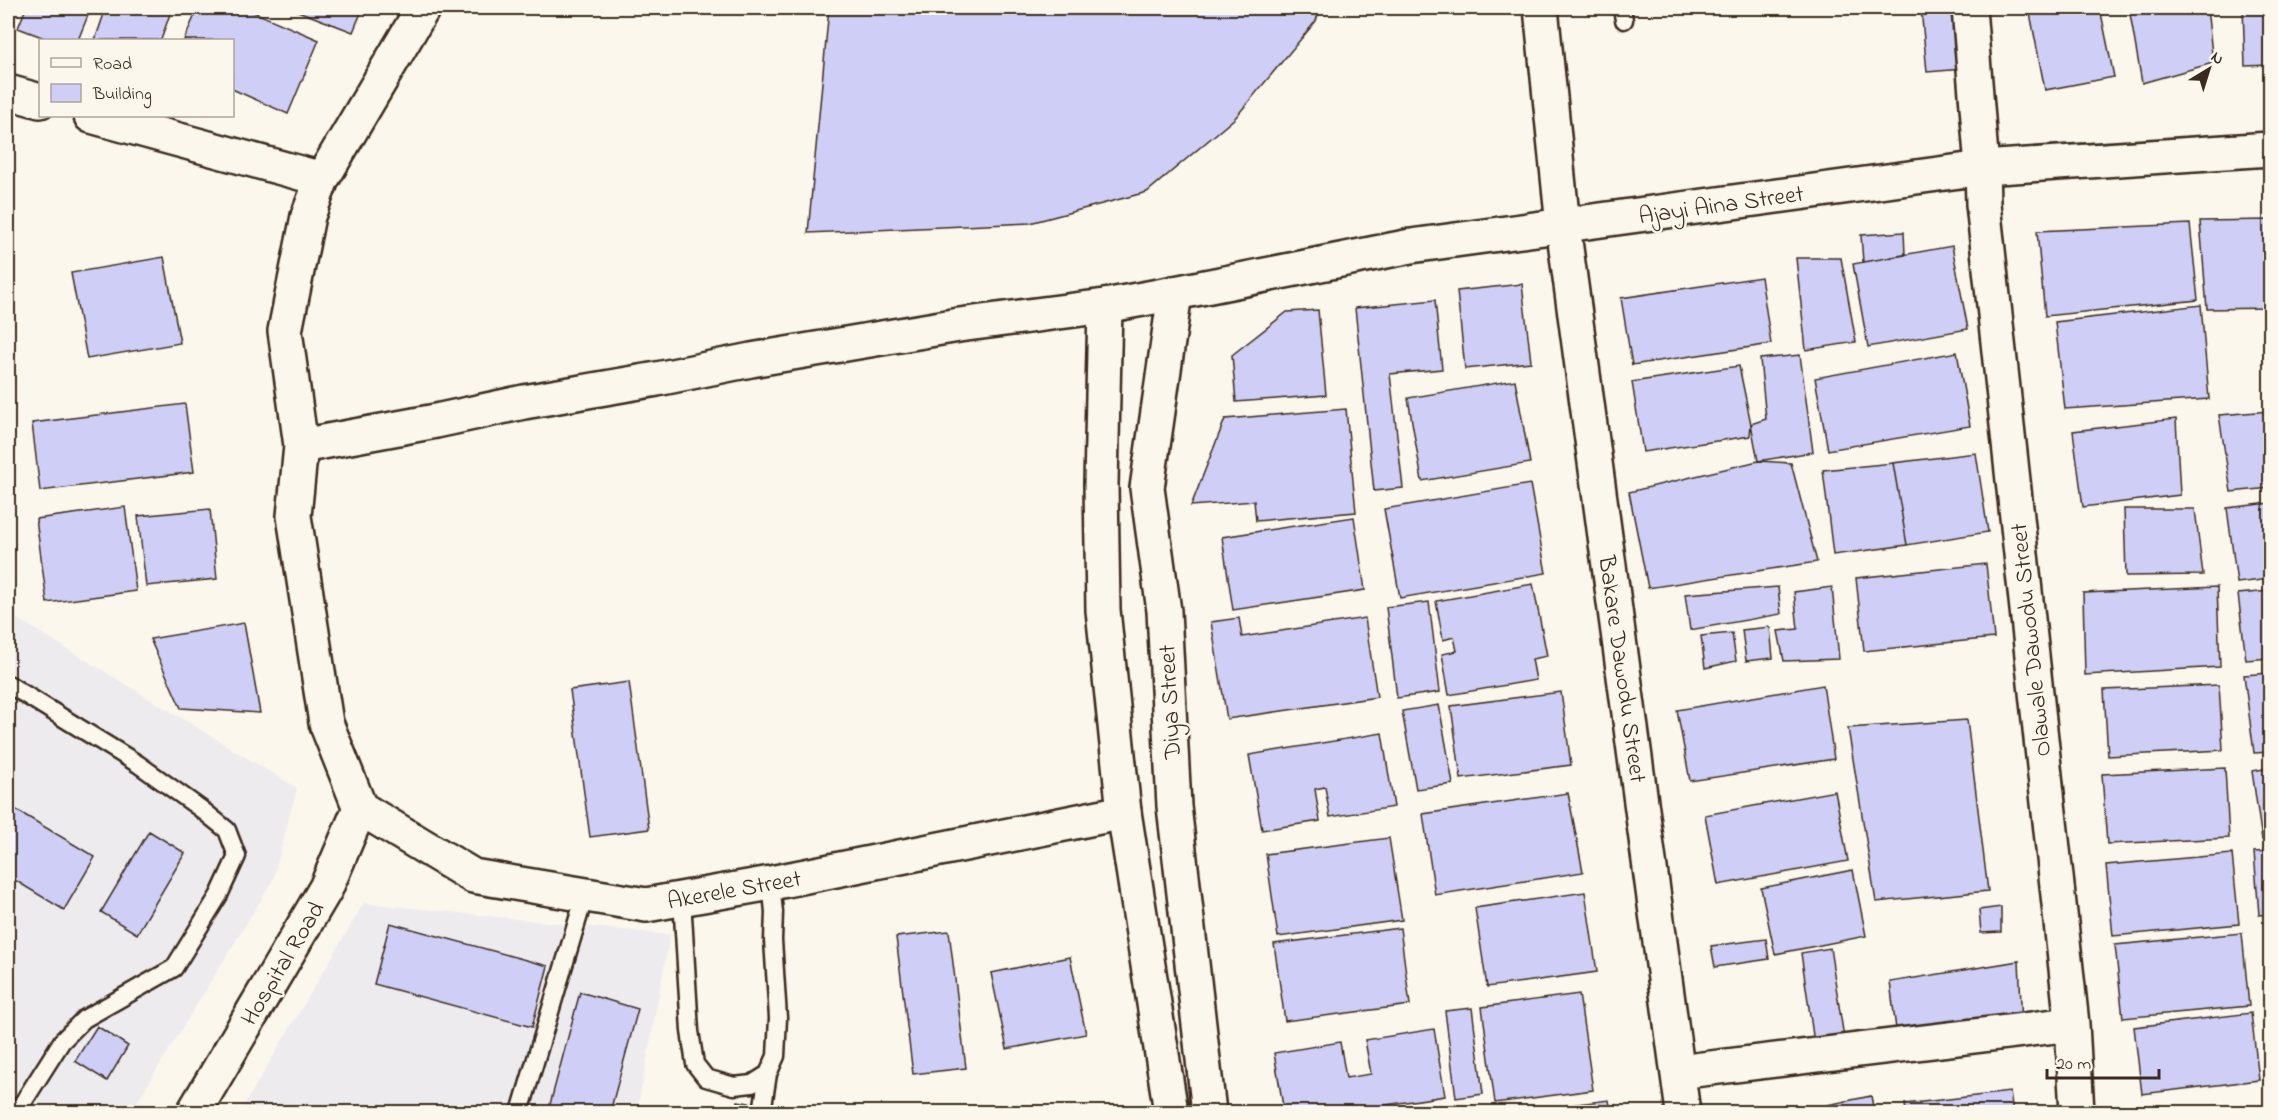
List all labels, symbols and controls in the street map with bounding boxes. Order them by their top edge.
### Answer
legend [39,39,234,117]
north arrow [2179,39,2239,99]
text: N [2205,46,2229,72]
text: Road [93,52,132,78]
text: Building [92,82,152,109]
street label: Ajayi Aina Street [1636,178,1806,236]
street label: Olawale Dawodu Street [2003,521,2062,758]
street label: Bakare Dawodu Street [1587,553,1654,785]
street label: Diya Street [1151,644,1193,761]
street label: Akerele Street [665,862,804,920]
street label: Hospital Road [233,895,335,1033]
scale bar [2047,1042,2160,1080]
text: 20 m [2056,1052,2091,1078]

